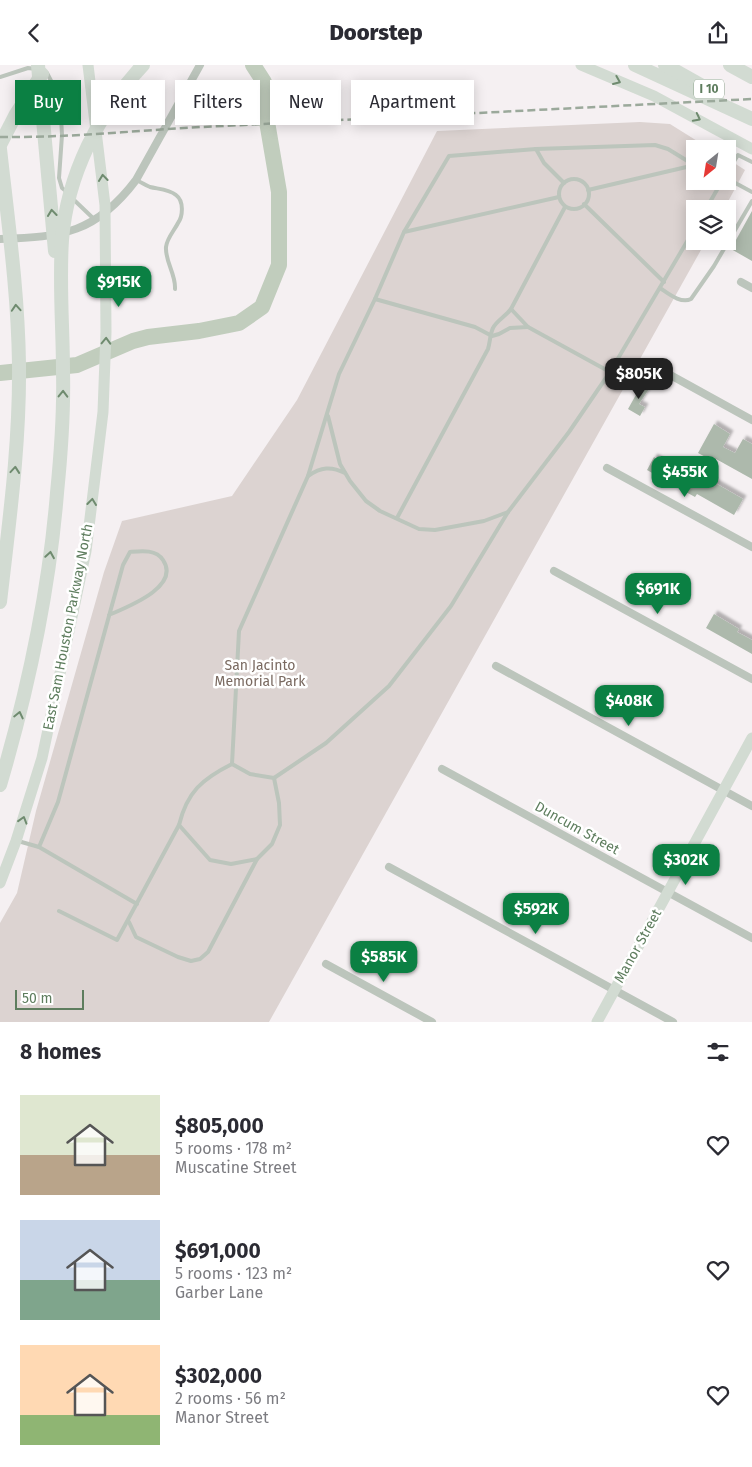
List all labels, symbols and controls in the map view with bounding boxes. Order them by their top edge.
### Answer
icon: back [20,19,48,47]
text: Doorstep [329,19,423,46]
icon: share [704,19,732,47]
one-way arrow [612,74,621,85]
road number: I 10 [694,79,724,99]
chip: Buy [15,80,81,125]
chip: Rent [91,80,165,125]
chip: Filters [175,80,260,125]
chip: New [270,80,341,125]
chip: Apartment [351,80,474,125]
one-way arrow [692,112,701,122]
north arrow [686,140,736,190]
map controls [686,140,736,250]
one-way arrow [97,174,108,182]
button: layers [686,200,736,250]
one-way arrow [46,209,57,217]
pin: $915K [84,265,154,308]
text: $915K [97,272,141,291]
one-way arrow [11,303,22,311]
one-way arrow [100,336,111,344]
pin: $805K [604,357,674,400]
text: $805K [616,364,662,383]
one-way arrow [58,389,68,397]
pin: $455K [650,455,720,498]
text: $455K [663,462,707,481]
one-way arrow [9,466,20,474]
one-way arrow [86,498,97,506]
street label: East Sam Houston Parkway North [40,522,96,732]
one-way arrow [44,551,54,560]
pin: $691K [623,573,693,615]
text: $691K [636,579,680,598]
park label: San Jacinto Memorial Park [215,657,306,690]
pin: $408K [594,685,664,727]
text: $408K [606,691,652,710]
one-way arrow [13,710,24,719]
street label: Duncum Street [532,798,623,859]
one-way arrow [17,817,27,825]
pin: $302K [651,843,721,886]
text: $302K [664,850,708,869]
pin: $592K [501,893,571,935]
text: $592K [514,899,558,918]
street label: Manor Street [611,905,666,986]
pin: $585K [349,941,419,983]
text: $585K [361,947,407,966]
scale bar [15,987,84,1010]
text: 50 m [22,990,53,1007]
icon: filters [704,1038,732,1066]
text: 8 homes [20,1039,101,1065]
text: $805,000 [175,1113,264,1139]
icon: home [60,1115,120,1175]
icon: heart [704,1131,732,1159]
text: 5 rooms · 178 m² [175,1139,292,1158]
text: Muscatine Street [175,1158,296,1177]
text: $691,000 [175,1238,261,1264]
icon: home [60,1240,120,1300]
icon: heart [704,1256,732,1284]
text: 5 rooms · 123 m² [175,1264,292,1283]
text: Garber Lane [175,1283,263,1302]
text: $302,000 [175,1363,262,1389]
icon: home [60,1365,120,1425]
icon: heart [704,1381,732,1409]
text: 2 rooms · 56 m² [175,1389,286,1408]
text: Manor Street [175,1408,269,1427]

